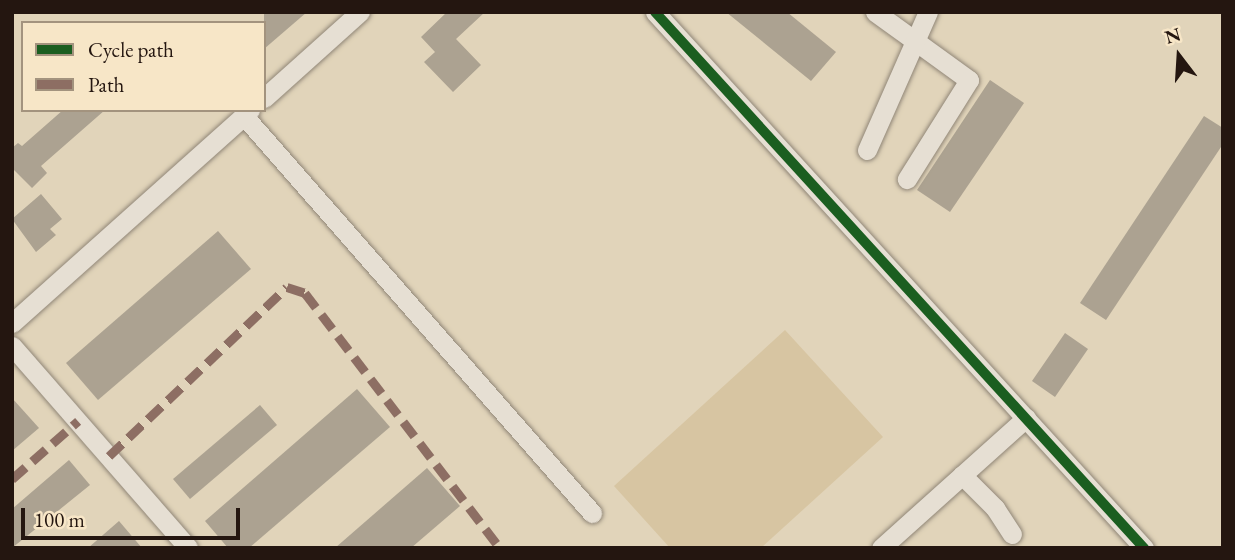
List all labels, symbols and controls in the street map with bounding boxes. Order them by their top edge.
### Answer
legend [21,21,266,112]
north arrow [1144,21,1214,91]
text: N [1162,21,1184,50]
text: Cycle path [88,36,174,63]
text: Path [88,71,124,98]
scale bar [24,494,243,538]
text: 100 m [34,506,85,533]

